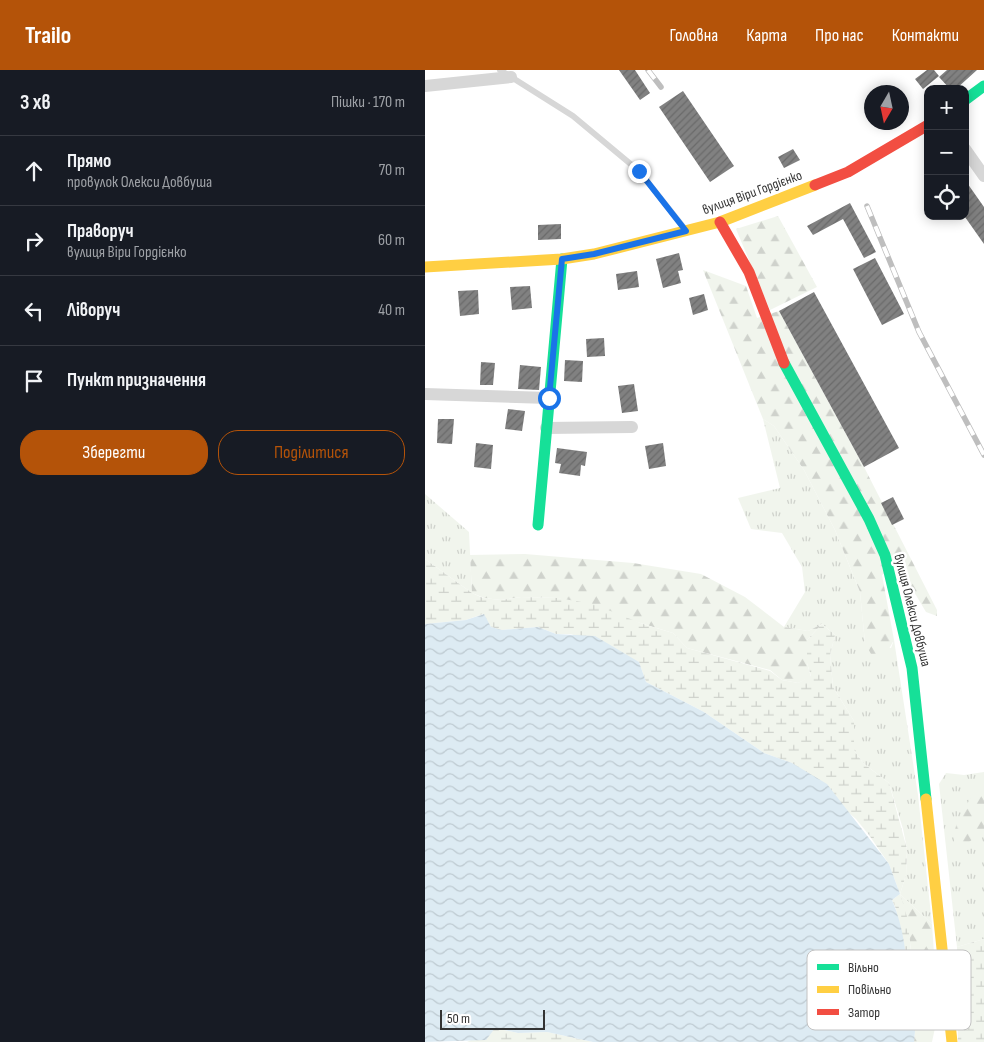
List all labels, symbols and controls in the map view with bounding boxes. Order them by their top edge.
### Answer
text: Trailo [25,21,71,50]
text: Головна [670,25,718,46]
text: Карта [746,25,787,46]
text: Про нас [815,25,864,46]
text: Контакти [892,25,959,46]
north arrow [864,85,909,130]
map controls [924,85,969,220]
button: + [924,85,969,130]
text: 3 хв [20,90,51,115]
text: Пішки · 170 m [331,93,405,112]
button: − [924,130,969,175]
text: Прямо [67,150,111,173]
icon: ahead [20,157,48,185]
route end [628,160,651,183]
text: 70 m [379,161,405,180]
street label: вулиця Віри Гордієнко [700,167,804,218]
text: провулок Олекси Довбуша [67,173,212,192]
button: locate [924,175,969,220]
text: Праворуч [67,220,134,243]
icon: right [20,227,48,255]
text: 60 m [378,231,405,250]
text: вулиця Віри Гордієнко [67,243,187,262]
icon: left [20,297,48,325]
text: Ліворуч [67,299,120,322]
text: 40 m [378,301,405,320]
icon: arrive [20,367,48,395]
text: Пункт призначення [67,369,206,392]
route start [538,387,561,410]
button: Зберегти [20,430,208,475]
button: Поділитися [218,430,405,475]
street label: вулиця Олекси Довбуша [890,552,935,668]
legend [807,950,971,1030]
text: Вільно [848,959,879,976]
text: Повільно [848,981,892,998]
text: Затор [848,1004,880,1021]
scale bar [440,1007,545,1030]
text: 50 m [447,1010,470,1027]

